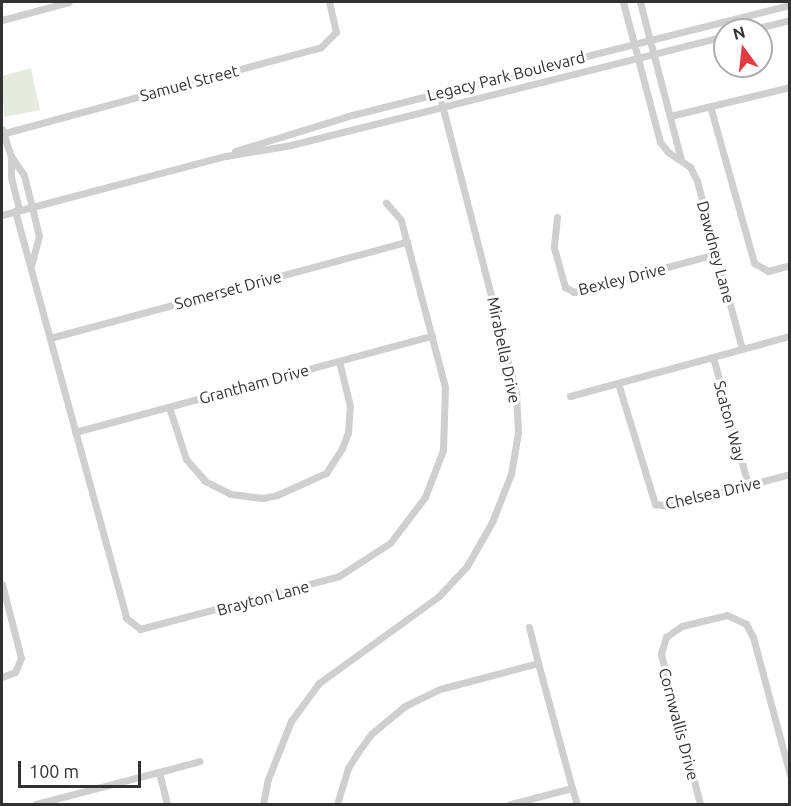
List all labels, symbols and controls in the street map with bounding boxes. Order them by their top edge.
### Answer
north arrow [713,18,773,78]
text: N [731,22,747,43]
street label: Legacy Park Boulevard [425,47,587,105]
street label: Samuel Street [138,61,240,105]
street label: Dawdney Lane [693,199,739,305]
street label: Bexley Drive [576,259,668,299]
street label: Somerset Drive [172,266,284,314]
street label: Mirabella Drive [483,295,525,405]
street label: Grantham Drive [197,360,311,408]
street label: Scaton Way [710,379,750,463]
street label: Chelsea Drive [663,473,763,513]
street label: Brayton Lane [215,576,311,620]
street label: Cornwallis Drive [655,666,703,782]
scale bar [21,749,144,787]
text: 100 m [29,761,79,781]

